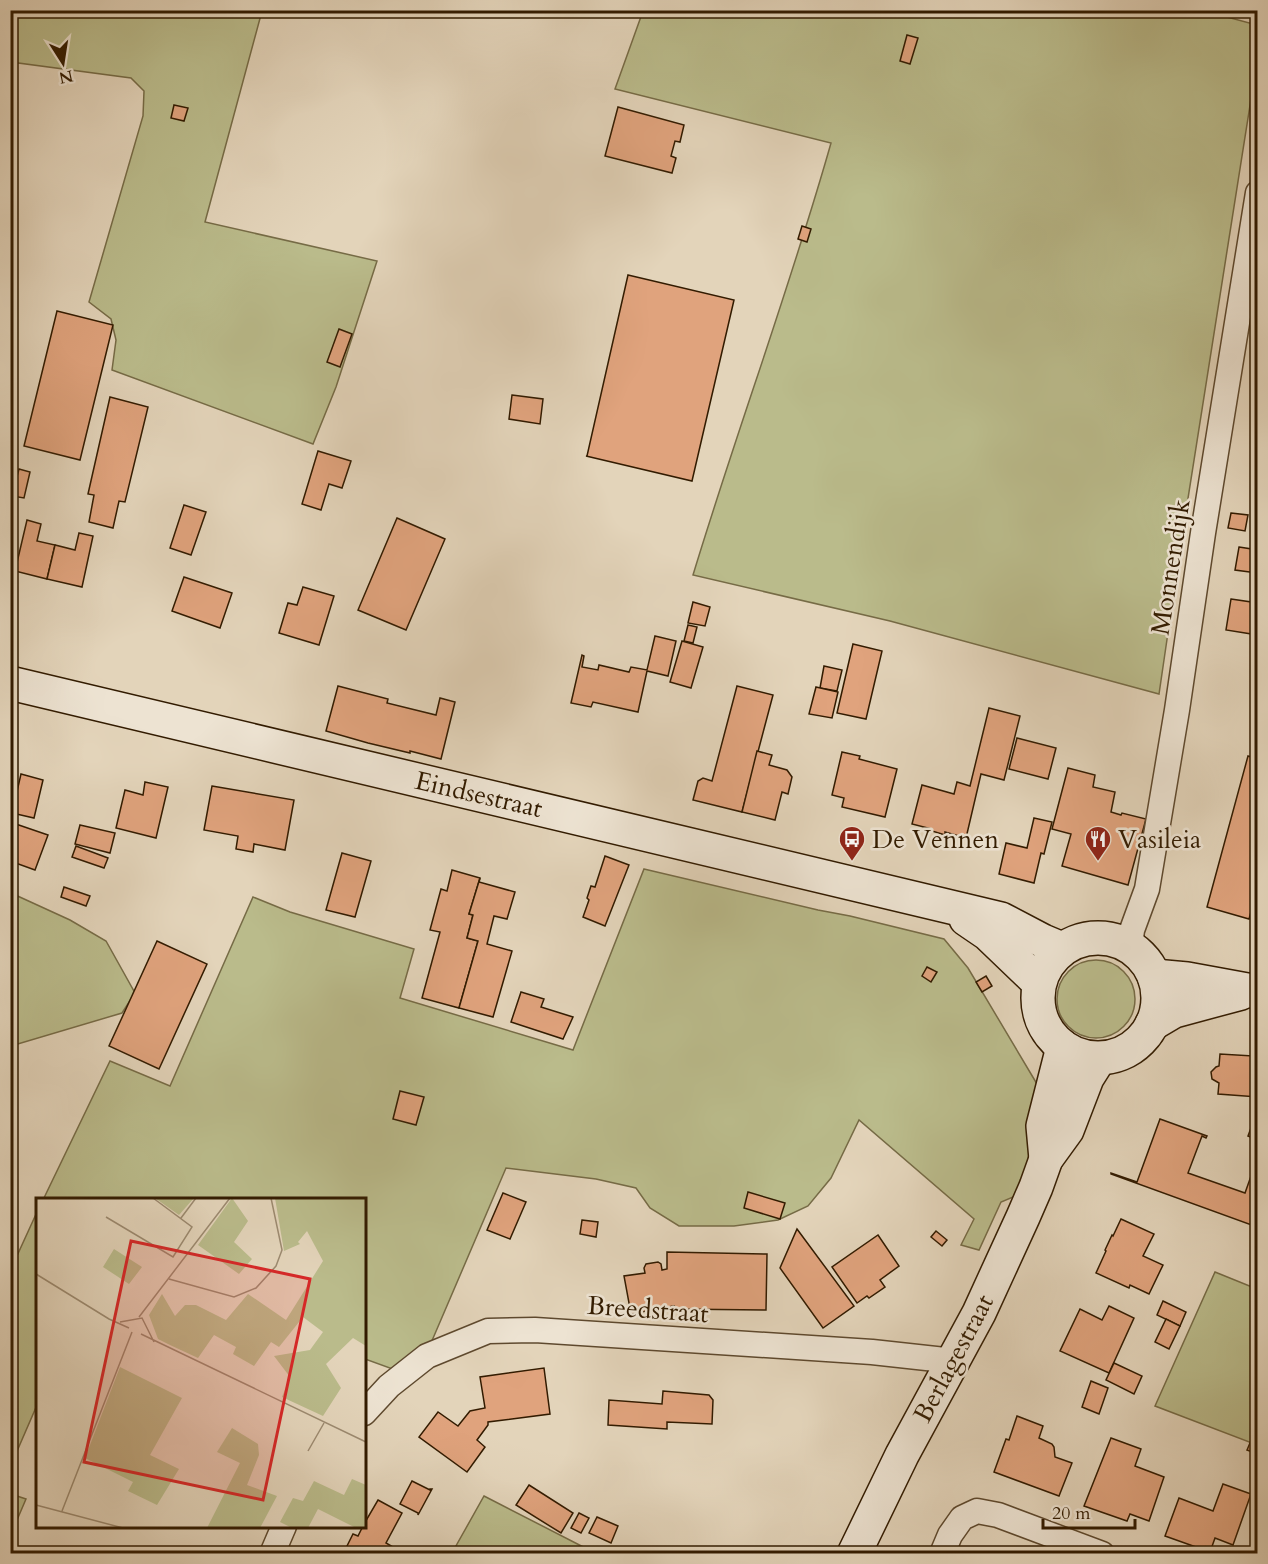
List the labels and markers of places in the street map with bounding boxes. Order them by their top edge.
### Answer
place label: De Vennen [872,822,999,857]
place label: Vasileia [1118,822,1201,857]
bus stop icon: De Vennen [837,824,867,862]
restaurant icon: Vasileia [1083,824,1113,862]

